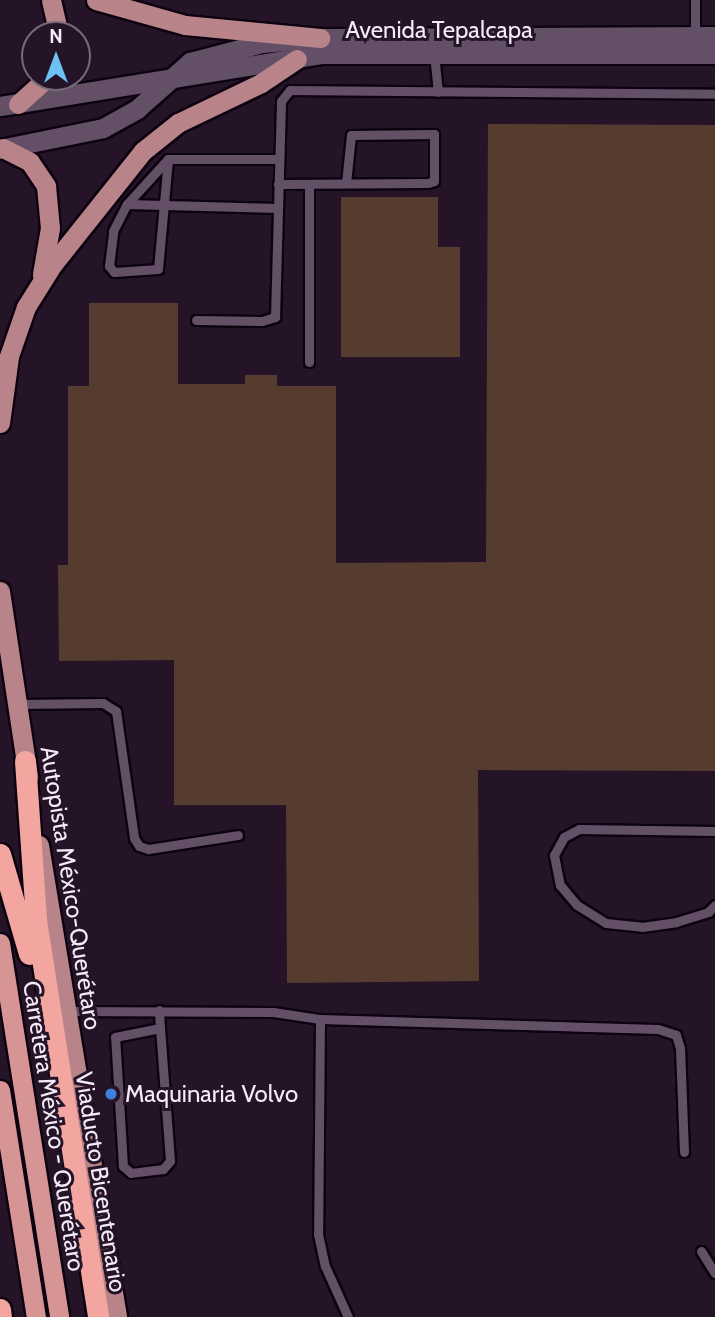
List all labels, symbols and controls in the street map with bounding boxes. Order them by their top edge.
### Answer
street label: Avenida Tepalcapa [345,16,533,44]
north arrow [21,21,91,91]
text: N [49,25,63,48]
street label: Autopista México-Querétaro [34,744,108,1032]
street label: Carretera México - Querétaro [17,979,91,1273]
street label: Viaducto Bicentenario [69,1070,133,1294]
place label: Maquinaria Volvo [125,1080,298,1108]
marker: Maquinaria Volvo [103,1086,119,1102]

